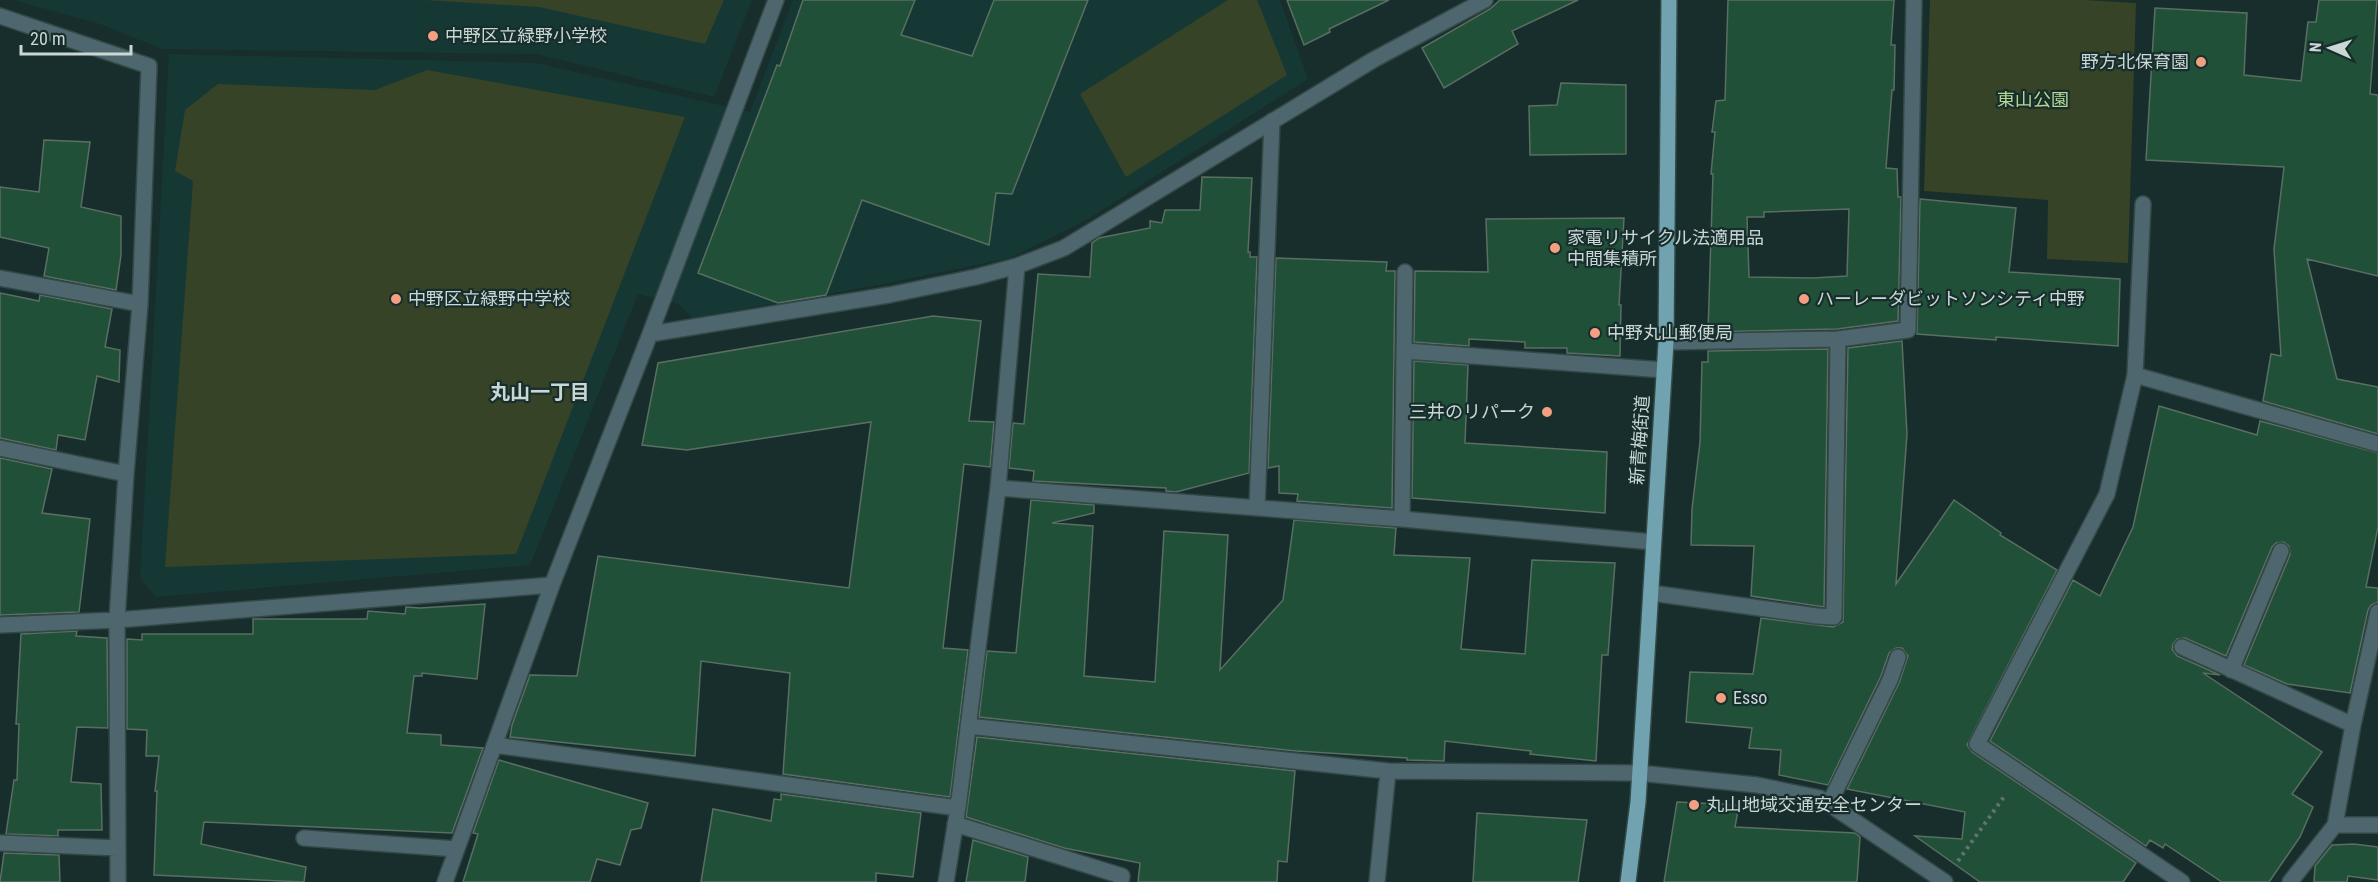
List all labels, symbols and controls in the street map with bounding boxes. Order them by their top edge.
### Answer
scale bar [21,18,130,56]
north arrow [2300,18,2360,78]
place label: 中野区立緑野小学校 [445,25,607,46]
text: 20 m [30,28,65,49]
marker: 中野区立緑野小学校 [426,29,440,43]
text: N [2306,42,2325,53]
place label: 野方北保育園 [2081,51,2189,72]
marker: 野方北保育園 [2194,55,2208,69]
park label: 東山公園 [1997,89,2069,110]
place label: 家電リサイクル法適用品 中間集積所 [1567,227,1764,269]
marker: 家電リサイクル法適用品 中間集積所 [1548,241,1562,255]
place label: 中野区立緑野中学校 [408,288,570,309]
place label: ハーレーダビットソンシティ中野 [1816,288,2085,309]
marker: 中野区立緑野中学校 [389,292,403,306]
marker: ハーレーダビットソンシティ中野 [1797,292,1811,306]
place label: 中野丸山郵便局 [1607,322,1733,343]
marker: 中野丸山郵便局 [1588,326,1602,340]
district label: 丸山一丁目 [490,380,590,404]
street label: 新青梅街道 [1626,394,1653,486]
place label: 三井のリパーク [1409,401,1535,422]
marker: 三井のリパーク [1540,405,1554,419]
place label: Esso [1733,687,1767,708]
marker: Esso [1714,691,1728,705]
place label: 丸山地域交通安全センター [1706,794,1922,815]
marker: 丸山地域交通安全センター [1687,798,1701,812]

